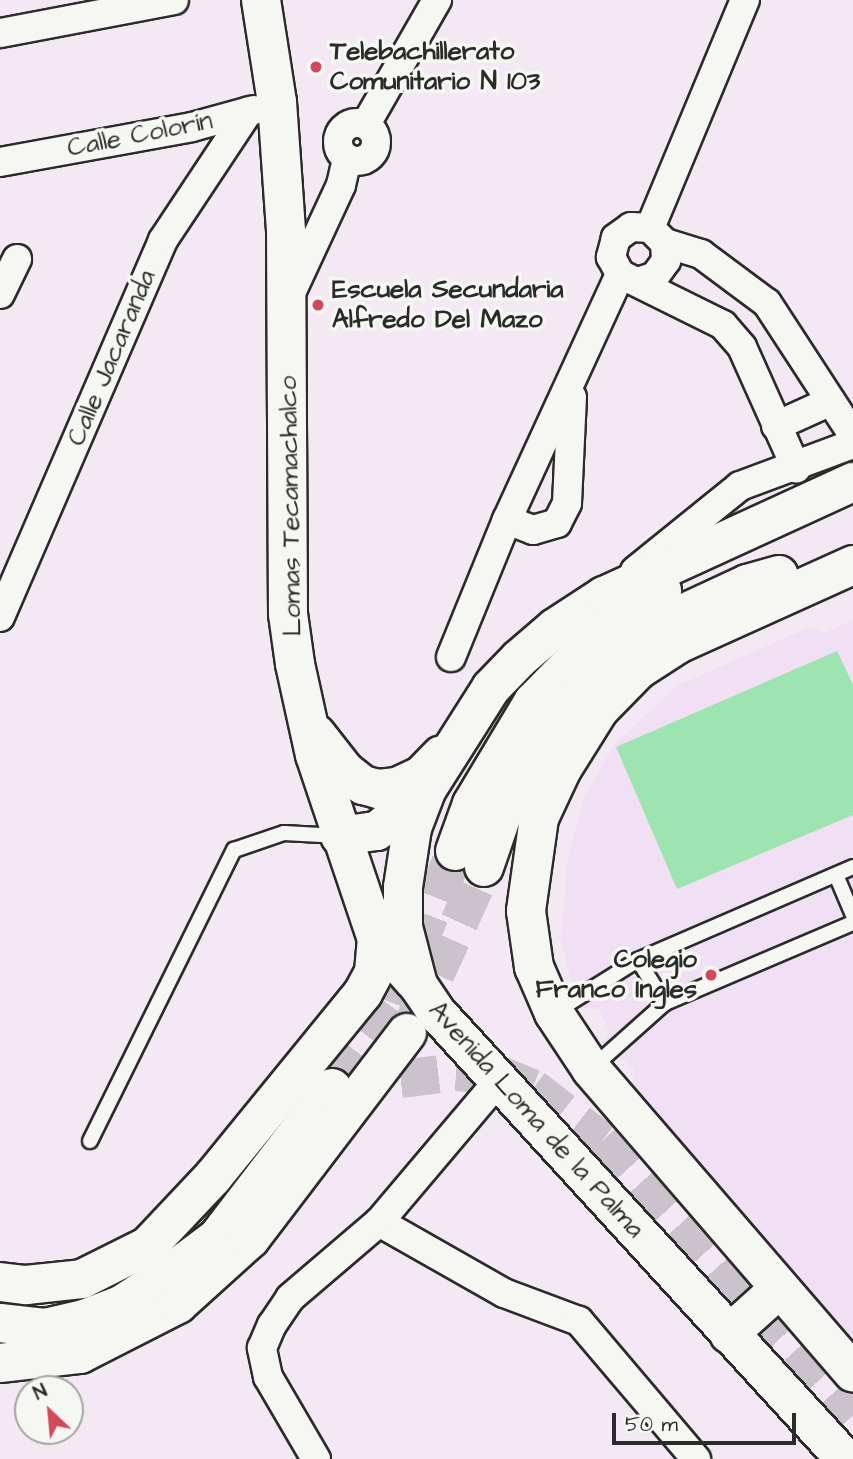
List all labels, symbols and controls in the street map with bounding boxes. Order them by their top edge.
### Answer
place label: Telebachillerato Comunitario N 103 [330,36,540,98]
marker: Telebachillerato Comunitario N 103 [308,59,324,75]
street label: Calle Colorín [65,106,215,164]
street label: Calle Jacaranda [61,265,163,451]
place label: Escuela Secundaria Alfredo Del Mazo [332,274,563,336]
marker: Escuela Secundaria Alfredo Del Mazo [310,297,326,313]
street label: Lomas Tecamachalco [273,375,309,637]
place label: Colegio Franco Ingles [535,944,697,1006]
marker: Colegio Franco Ingles [703,967,719,983]
street label: Avenida Loma de la Palma [422,995,650,1245]
north arrow [14,1375,84,1445]
text: N [29,1378,52,1407]
scale bar [615,1400,799,1444]
text: 50 m [625,1410,678,1439]

